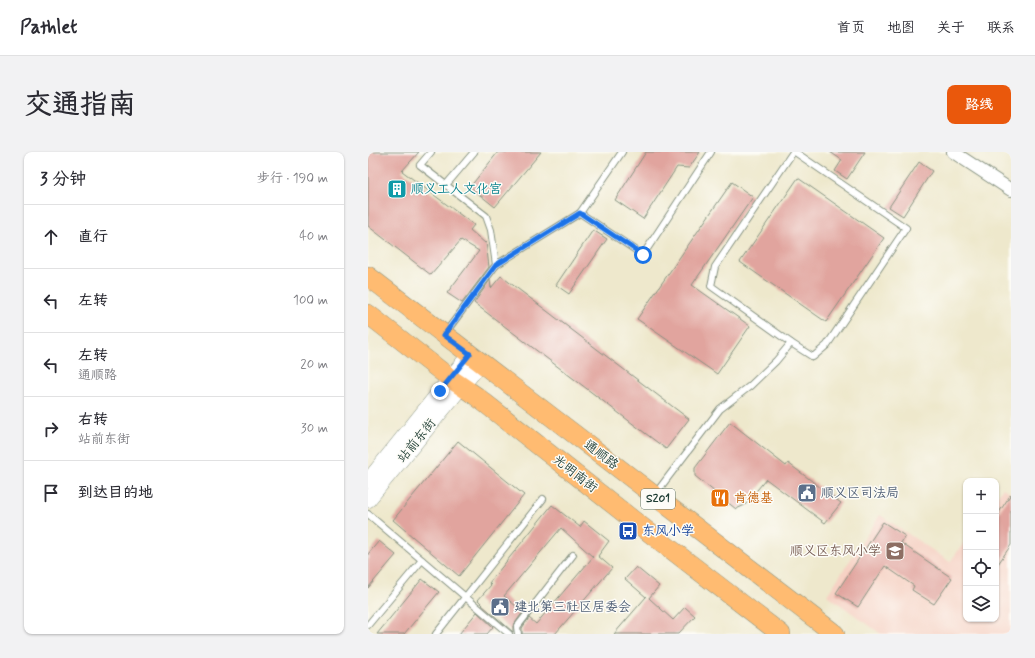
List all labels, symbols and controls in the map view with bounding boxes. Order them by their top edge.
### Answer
text: Pathlet [20,15,77,40]
text: 首页 [837,19,865,37]
text: 地图 [887,19,915,37]
text: 关于 [937,19,965,37]
text: 联系 [987,19,1015,37]
button: 路线 [947,85,1011,124]
text: 交通指南 [24,87,136,124]
text: 3 分钟 [40,168,86,190]
text: 步行 · 190 m [257,170,328,187]
building icon: 顺义工人文化宫 [386,178,408,200]
place label: 顺义工人文化宫 [411,181,502,198]
icon: ahead [40,226,62,248]
text: 直行 [78,227,108,247]
text: 40 m [299,228,328,245]
route start [634,246,652,264]
icon: left [40,290,62,312]
text: 左转 [78,291,108,311]
text: 100 m [293,292,328,309]
text: 左转 [78,346,108,366]
icon: left [40,354,62,376]
text: 20 m [300,356,328,373]
text: 通顺路 [78,367,117,384]
route end [431,382,449,400]
text: 右转 [78,410,108,430]
street label: 站前东街 [394,415,440,467]
icon: right [40,418,62,440]
text: 30 m [301,420,328,437]
text: 站前东街 [78,431,130,448]
street label: 通顺路 [580,436,622,474]
street label: 光明南街 [549,451,601,497]
map controls [963,478,999,622]
button: + [963,478,999,514]
icon: arrive [40,482,62,504]
public building icon: 顺义区司法局 [796,482,818,504]
text: 到达目的地 [78,483,153,503]
place label: 顺义区司法局 [821,485,899,502]
restaurant icon: 肯德基 [709,487,731,509]
road number: S201 [641,489,675,509]
place label: 肯德基 [734,490,773,507]
button: − [963,514,999,550]
bus stop icon: 东风小学 [617,520,639,542]
place label: 东风小学 [642,523,694,540]
school or university icon: 顺义区东风小学 [884,540,906,562]
place label: 顺义区东风小学 [790,543,881,560]
button: locate [963,550,999,586]
button: layers [963,586,999,622]
public building icon: 建北第三社区居委会 [489,596,511,618]
place label: 建北第三社区居委会 [514,599,631,616]

